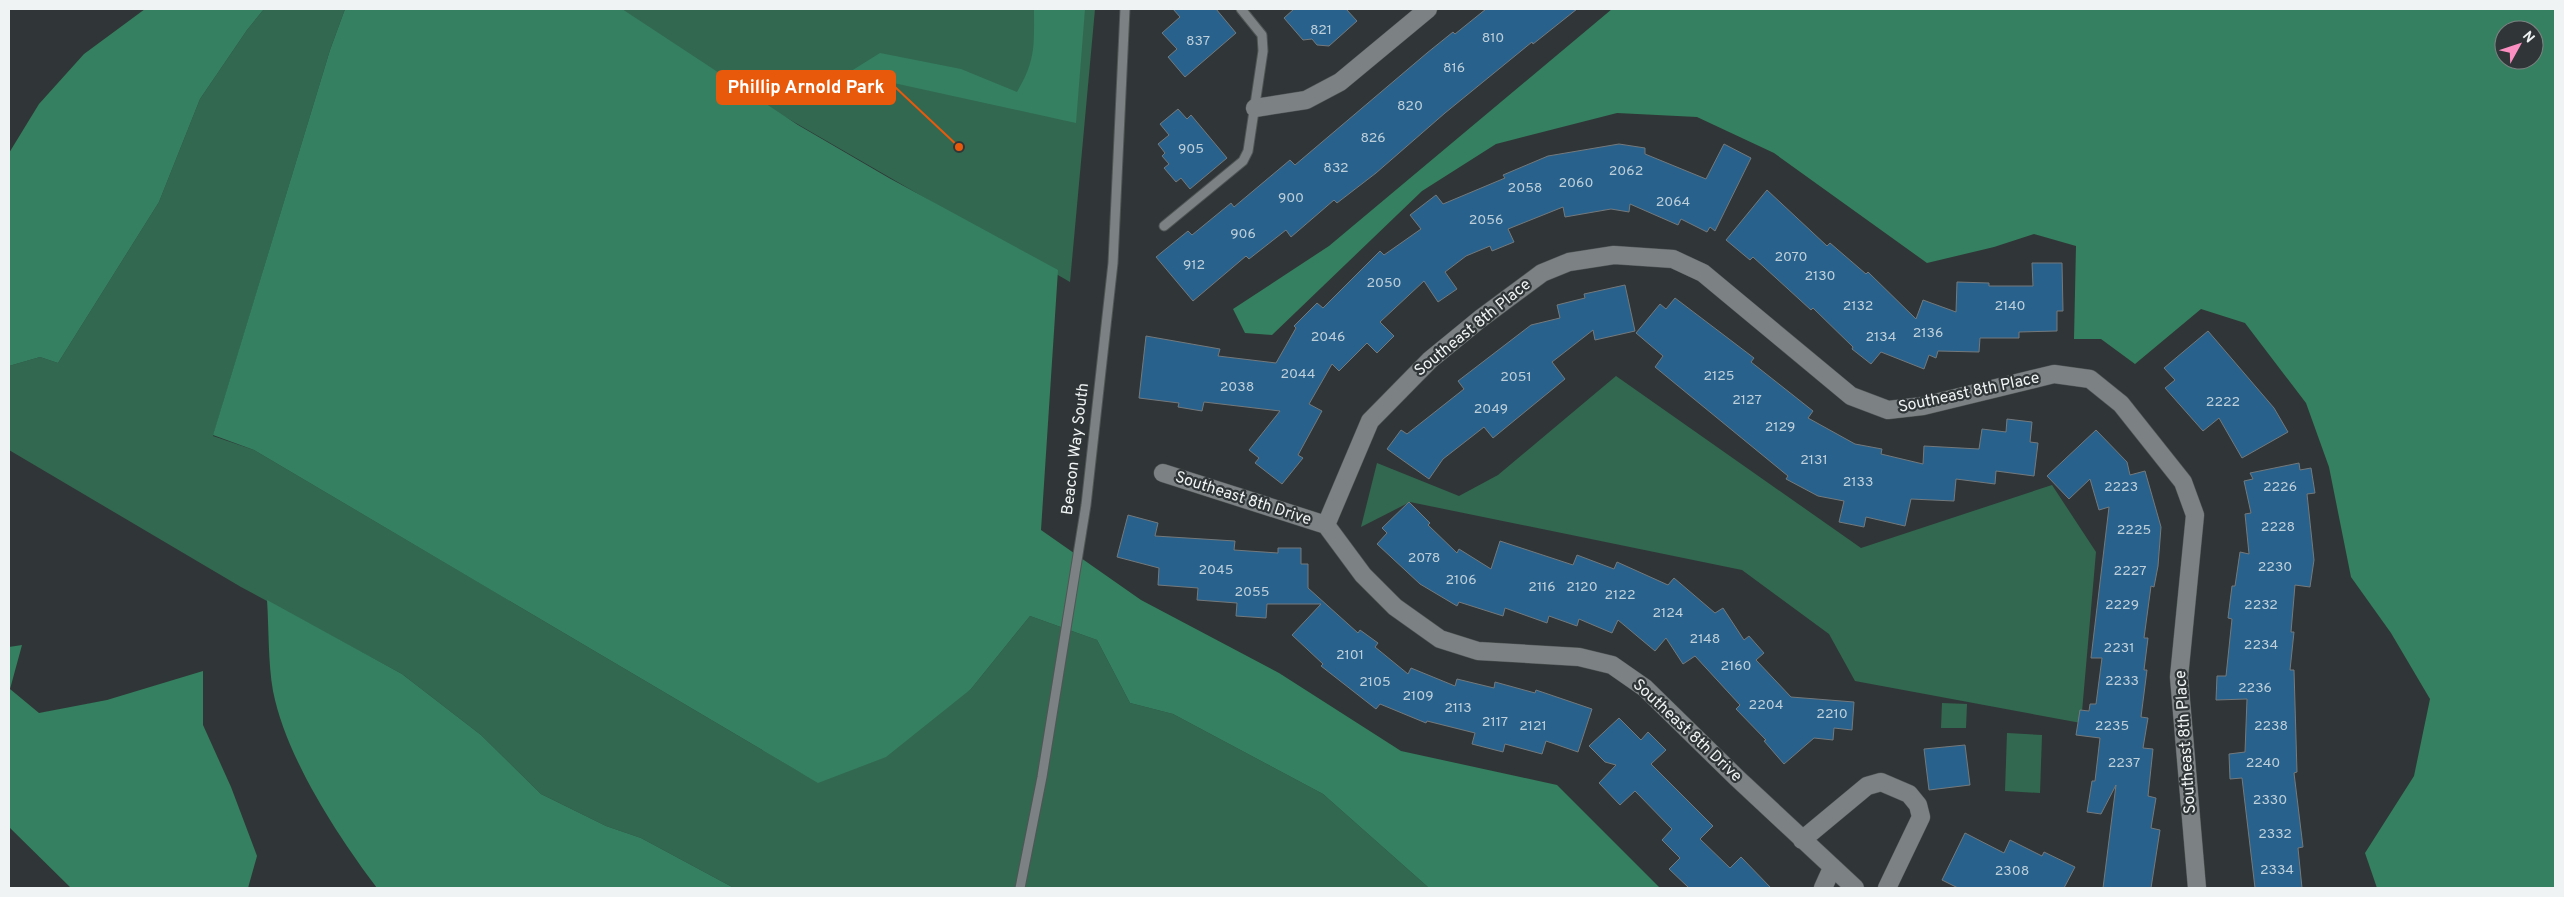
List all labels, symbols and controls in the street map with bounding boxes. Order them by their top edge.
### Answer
north arrow [2494,20,2544,70]
house number: 821 [1310,22,1332,39]
text: N [2518,28,2538,47]
house number: 810 [1482,30,1504,47]
house number: 837 [1186,33,1210,50]
house number: 816 [1443,60,1465,77]
callout: Phillip Arnold Park [717,71,895,104]
text: Phillip Arnold Park [728,77,884,100]
house number: 820 [1397,98,1423,115]
house number: 826 [1360,130,1386,147]
house number: 905 [1178,141,1204,158]
house number: 832 [1323,160,1349,177]
house number: 2062 [1609,163,1643,180]
house number: 2060 [1559,175,1593,192]
house number: 2058 [1508,180,1542,197]
house number: 900 [1278,190,1304,207]
house number: 2064 [1656,194,1690,211]
house number: 2056 [1469,212,1503,229]
house number: 906 [1230,226,1256,243]
house number: 2070 [1774,249,1808,266]
house number: 912 [1183,257,1205,274]
house number: 2130 [1804,268,1836,285]
house number: 2050 [1366,275,1402,292]
street label: Southeast 8th Place [1411,275,1535,381]
house number: 2132 [1843,298,1873,315]
house number: 2140 [1994,298,2026,315]
house number: 2136 [1913,325,1943,342]
house number: 2046 [1311,329,1345,346]
house number: 2134 [1866,329,1896,346]
house number: 2044 [1281,366,1315,383]
house number: 2125 [1703,368,1735,385]
street label: Southeast 8th Place [1897,368,2041,418]
house number: 2051 [1500,369,1532,386]
house number: 2038 [1220,379,1254,396]
street label: Beacon Way South [1058,382,1094,516]
house number: 2127 [1732,392,1762,409]
house number: 2222 [2206,394,2240,411]
house number: 2049 [1474,401,1508,418]
house number: 2129 [1765,419,1795,436]
house number: 2131 [1800,452,1828,469]
street label: Southeast 8th Drive [1172,468,1314,530]
house number: 2133 [1843,474,1873,491]
house number: 2223 [2104,479,2138,496]
house number: 2226 [2263,479,2297,496]
house number: 2228 [2261,519,2295,536]
house number: 2225 [2117,522,2151,539]
house number: 2078 [1408,550,1440,567]
house number: 2230 [2258,559,2292,576]
house number: 2045 [1199,562,1233,579]
house number: 2227 [2114,563,2146,580]
house number: 2106 [1445,572,1477,589]
house number: 2116 [1528,579,1556,596]
house number: 2120 [1566,579,1598,596]
house number: 2055 [1235,584,1269,601]
house number: 2122 [1605,587,1635,604]
house number: 2229 [2105,597,2139,614]
house number: 2232 [2244,597,2278,614]
house number: 2124 [1653,605,1683,622]
house number: 2148 [1690,631,1720,648]
house number: 2234 [2244,637,2278,654]
house number: 2231 [2104,640,2134,657]
house number: 2101 [1336,647,1364,664]
house number: 2160 [1720,658,1752,675]
street label: Southeast 8th Place [2171,670,2201,814]
house number: 2233 [2105,673,2139,690]
house number: 2105 [1359,674,1391,691]
street label: Southeast 8th Drive [1628,675,1746,787]
house number: 2236 [2238,680,2272,697]
house number: 2109 [1402,688,1434,705]
house number: 2204 [1749,697,1783,714]
house number: 2113 [1444,700,1472,717]
house number: 2210 [1816,706,1848,723]
house number: 2117 [1482,714,1508,731]
house number: 2121 [1519,718,1547,735]
house number: 2235 [2095,718,2129,735]
house number: 2238 [2254,718,2288,735]
house number: 2237 [2108,755,2140,772]
house number: 2240 [2246,755,2280,772]
house number: 2330 [2253,792,2287,809]
house number: 2332 [2258,826,2292,843]
house number: 2334 [2260,862,2294,879]
house number: 2308 [1995,863,2029,880]

